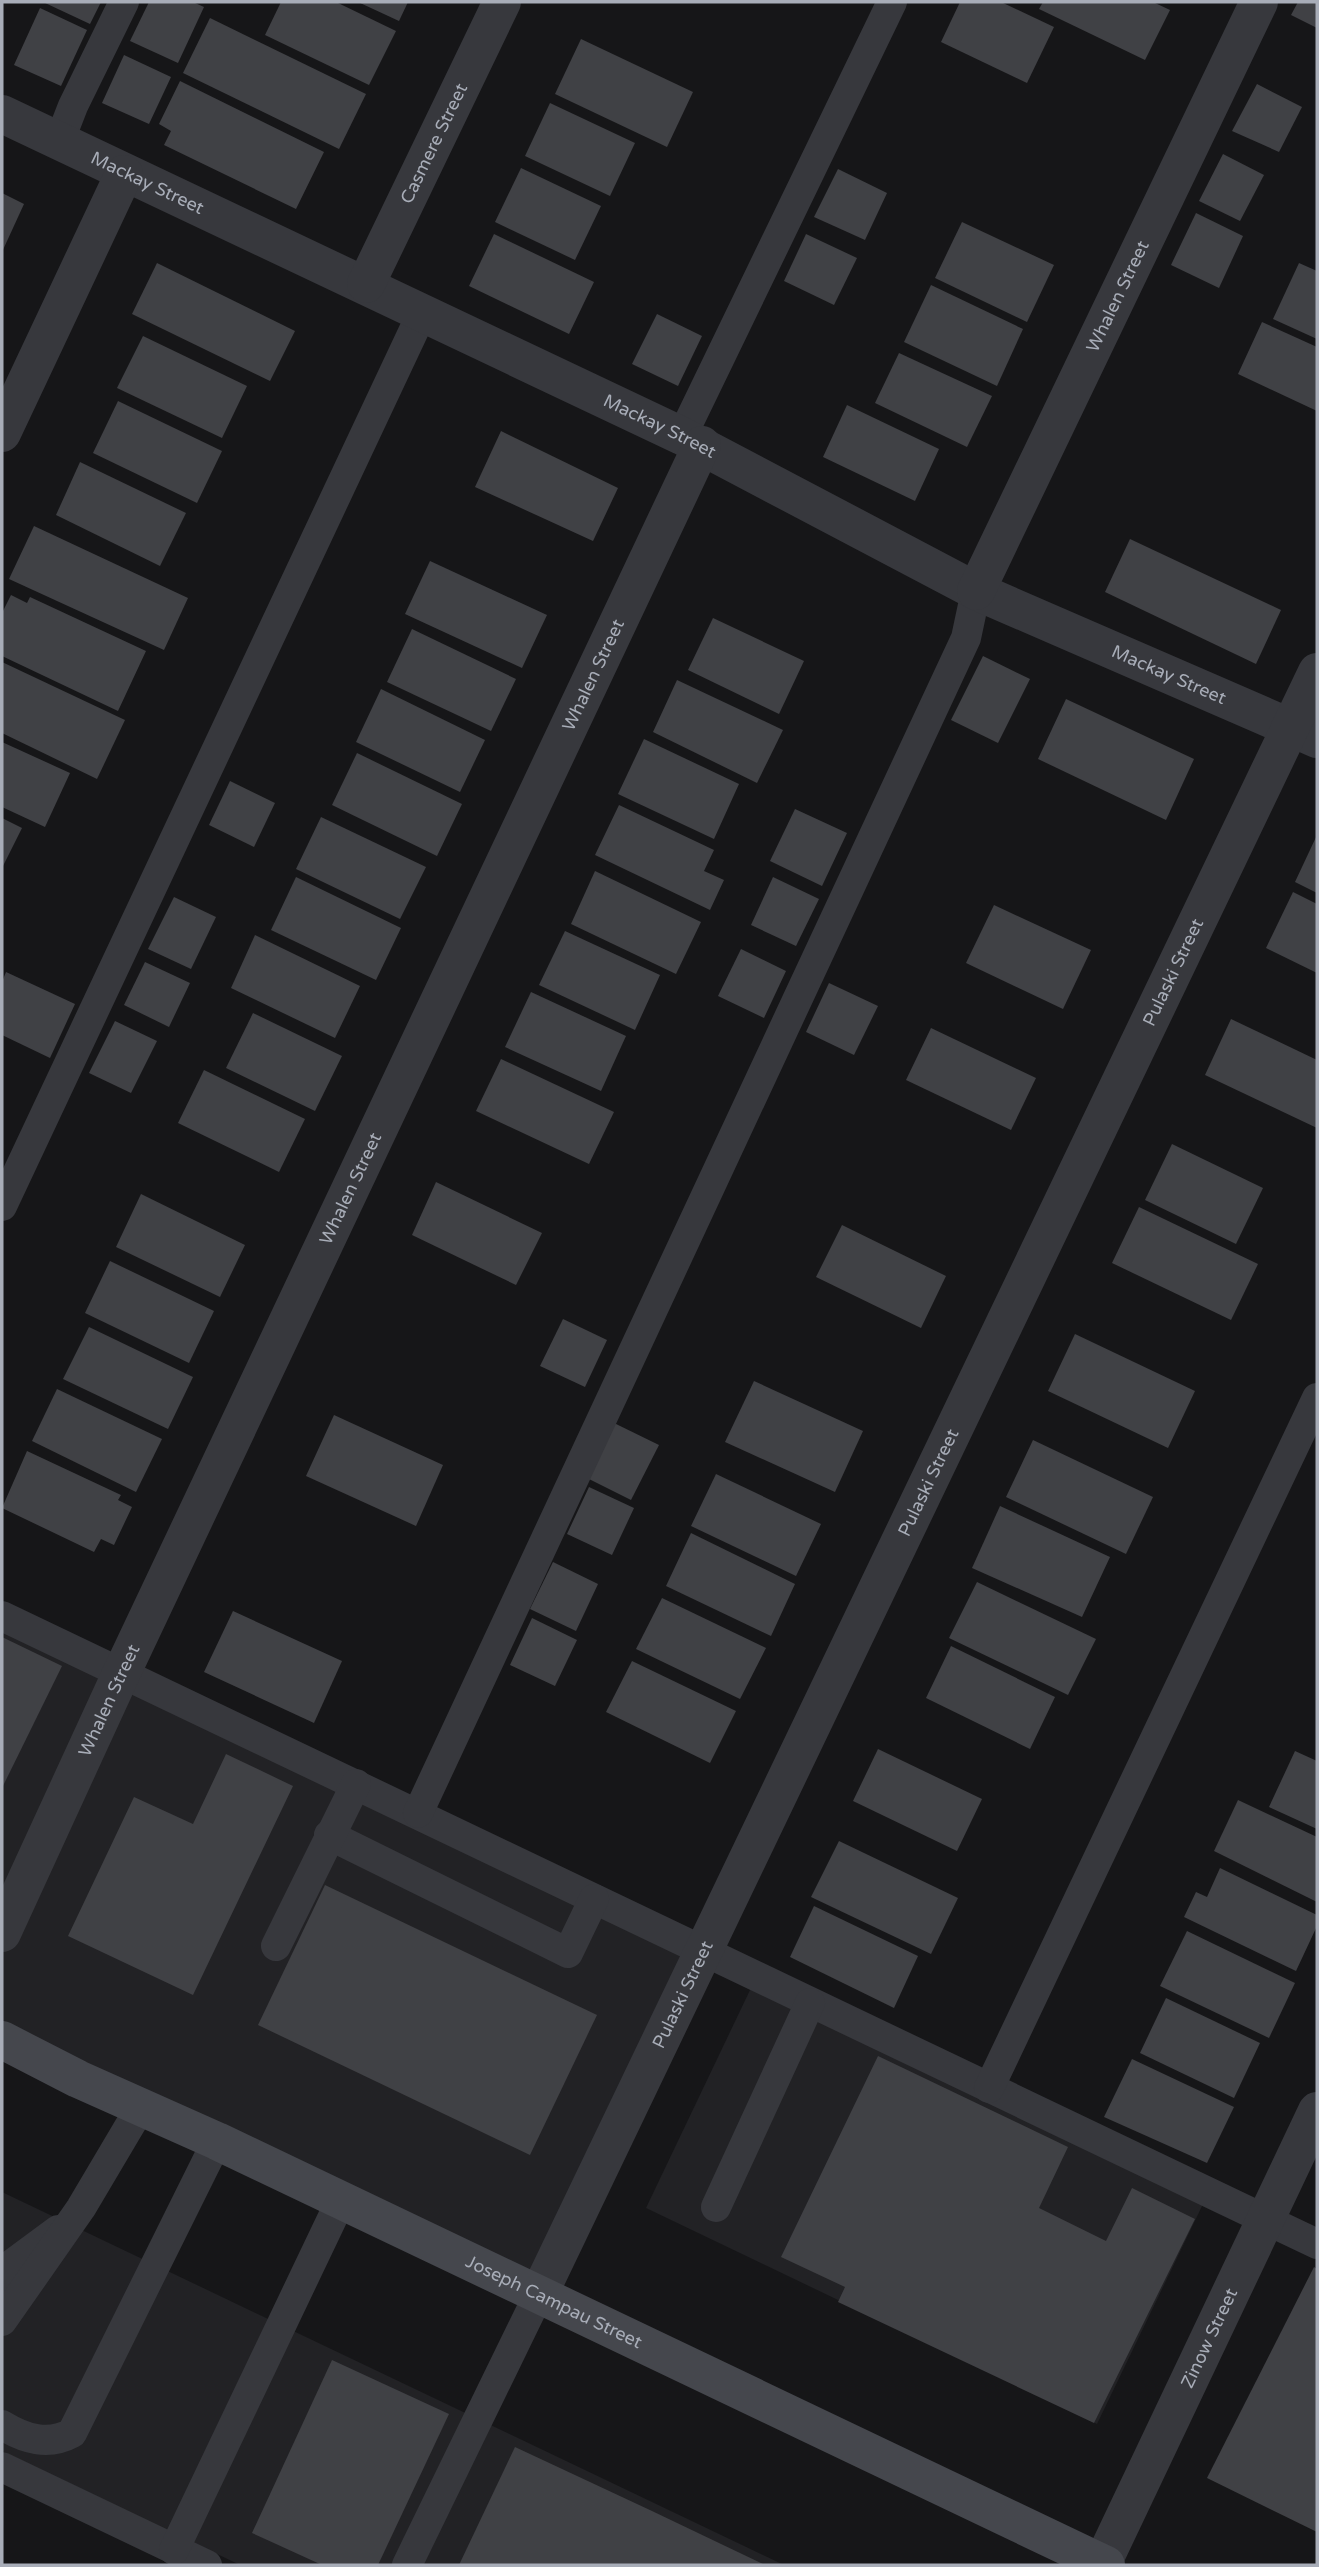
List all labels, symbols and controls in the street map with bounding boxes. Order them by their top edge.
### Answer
street label: Casmere Street [395,80,472,207]
street label: Mackay Street [87,147,208,219]
street label: Whalen Street [1081,237,1154,356]
street label: Mackay Street [600,389,720,463]
street label: Whalen Street [557,615,629,735]
street label: Mackay Street [1108,640,1230,709]
street label: Pulaski Street [1138,915,1208,1030]
street label: Whalen Street [315,1129,386,1248]
street label: Pulaski Street [893,1425,963,1540]
street label: Whalen Street [74,1641,144,1760]
street label: Pulaski Street [647,1937,718,2052]
street label: Joseph Campau Street [462,2250,646,2353]
street label: Zinow Street [1176,2284,1242,2392]

